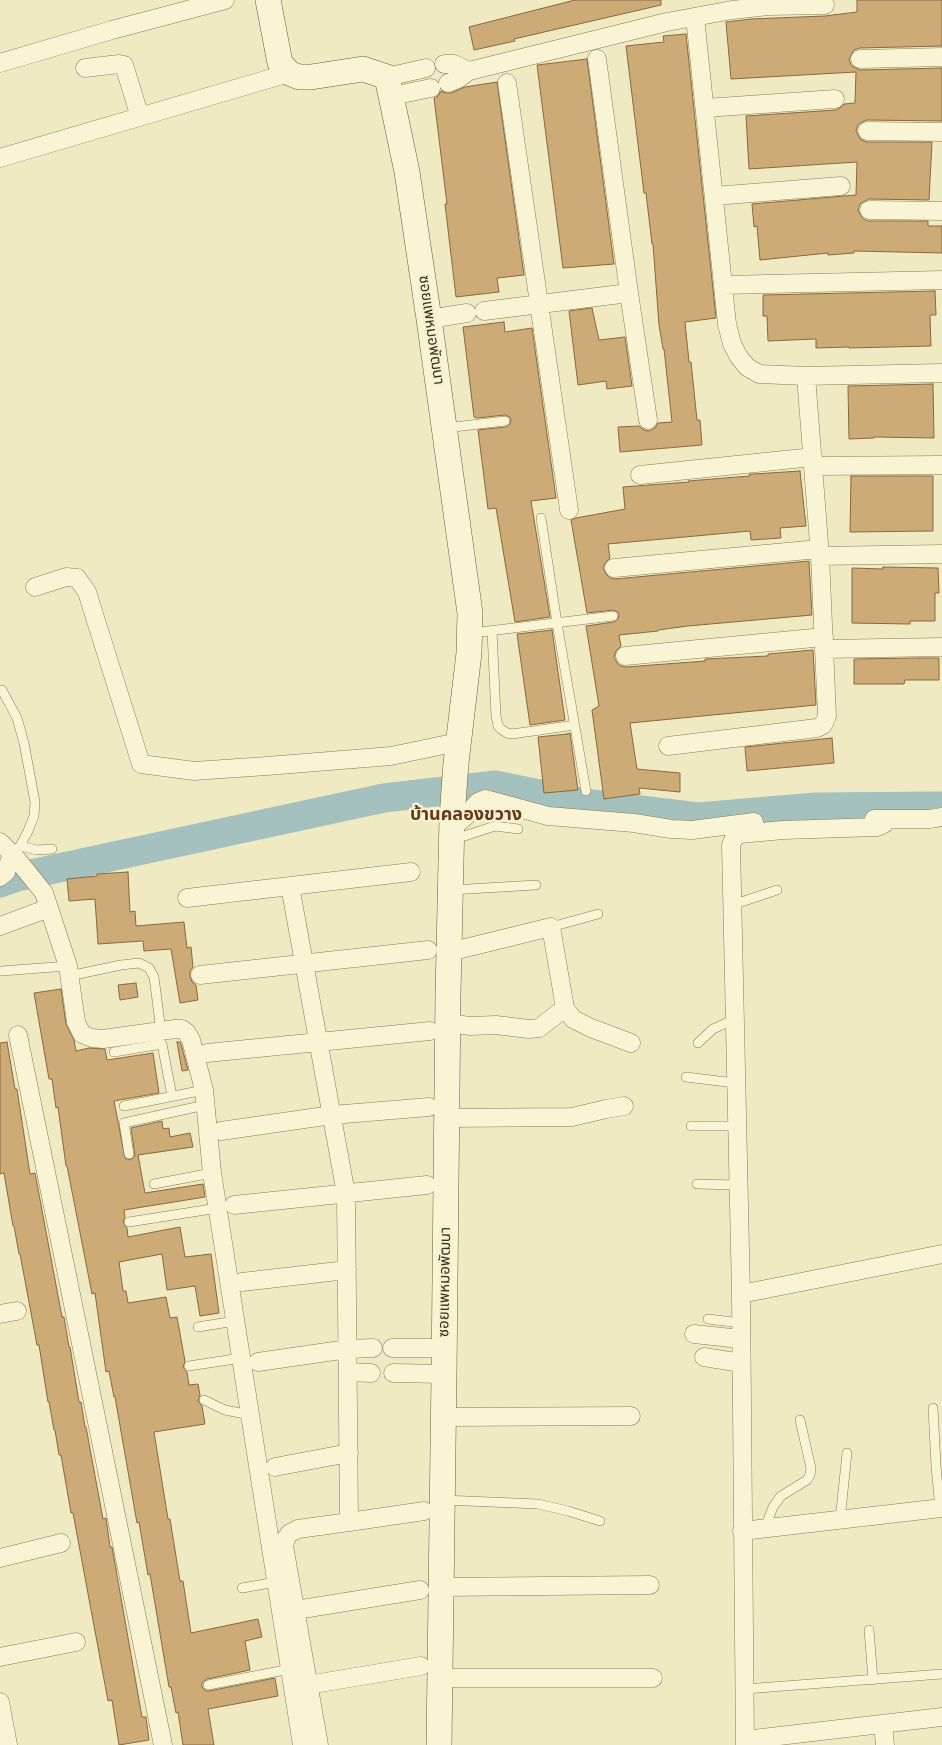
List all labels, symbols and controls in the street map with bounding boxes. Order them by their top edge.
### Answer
street label: ซอยแพหมอพัฒนา [414,274,448,386]
district label: บ้านคลองขวาง [410,804,522,826]
street label: ซอยแพหมอพัฒนา [435,1227,455,1337]

